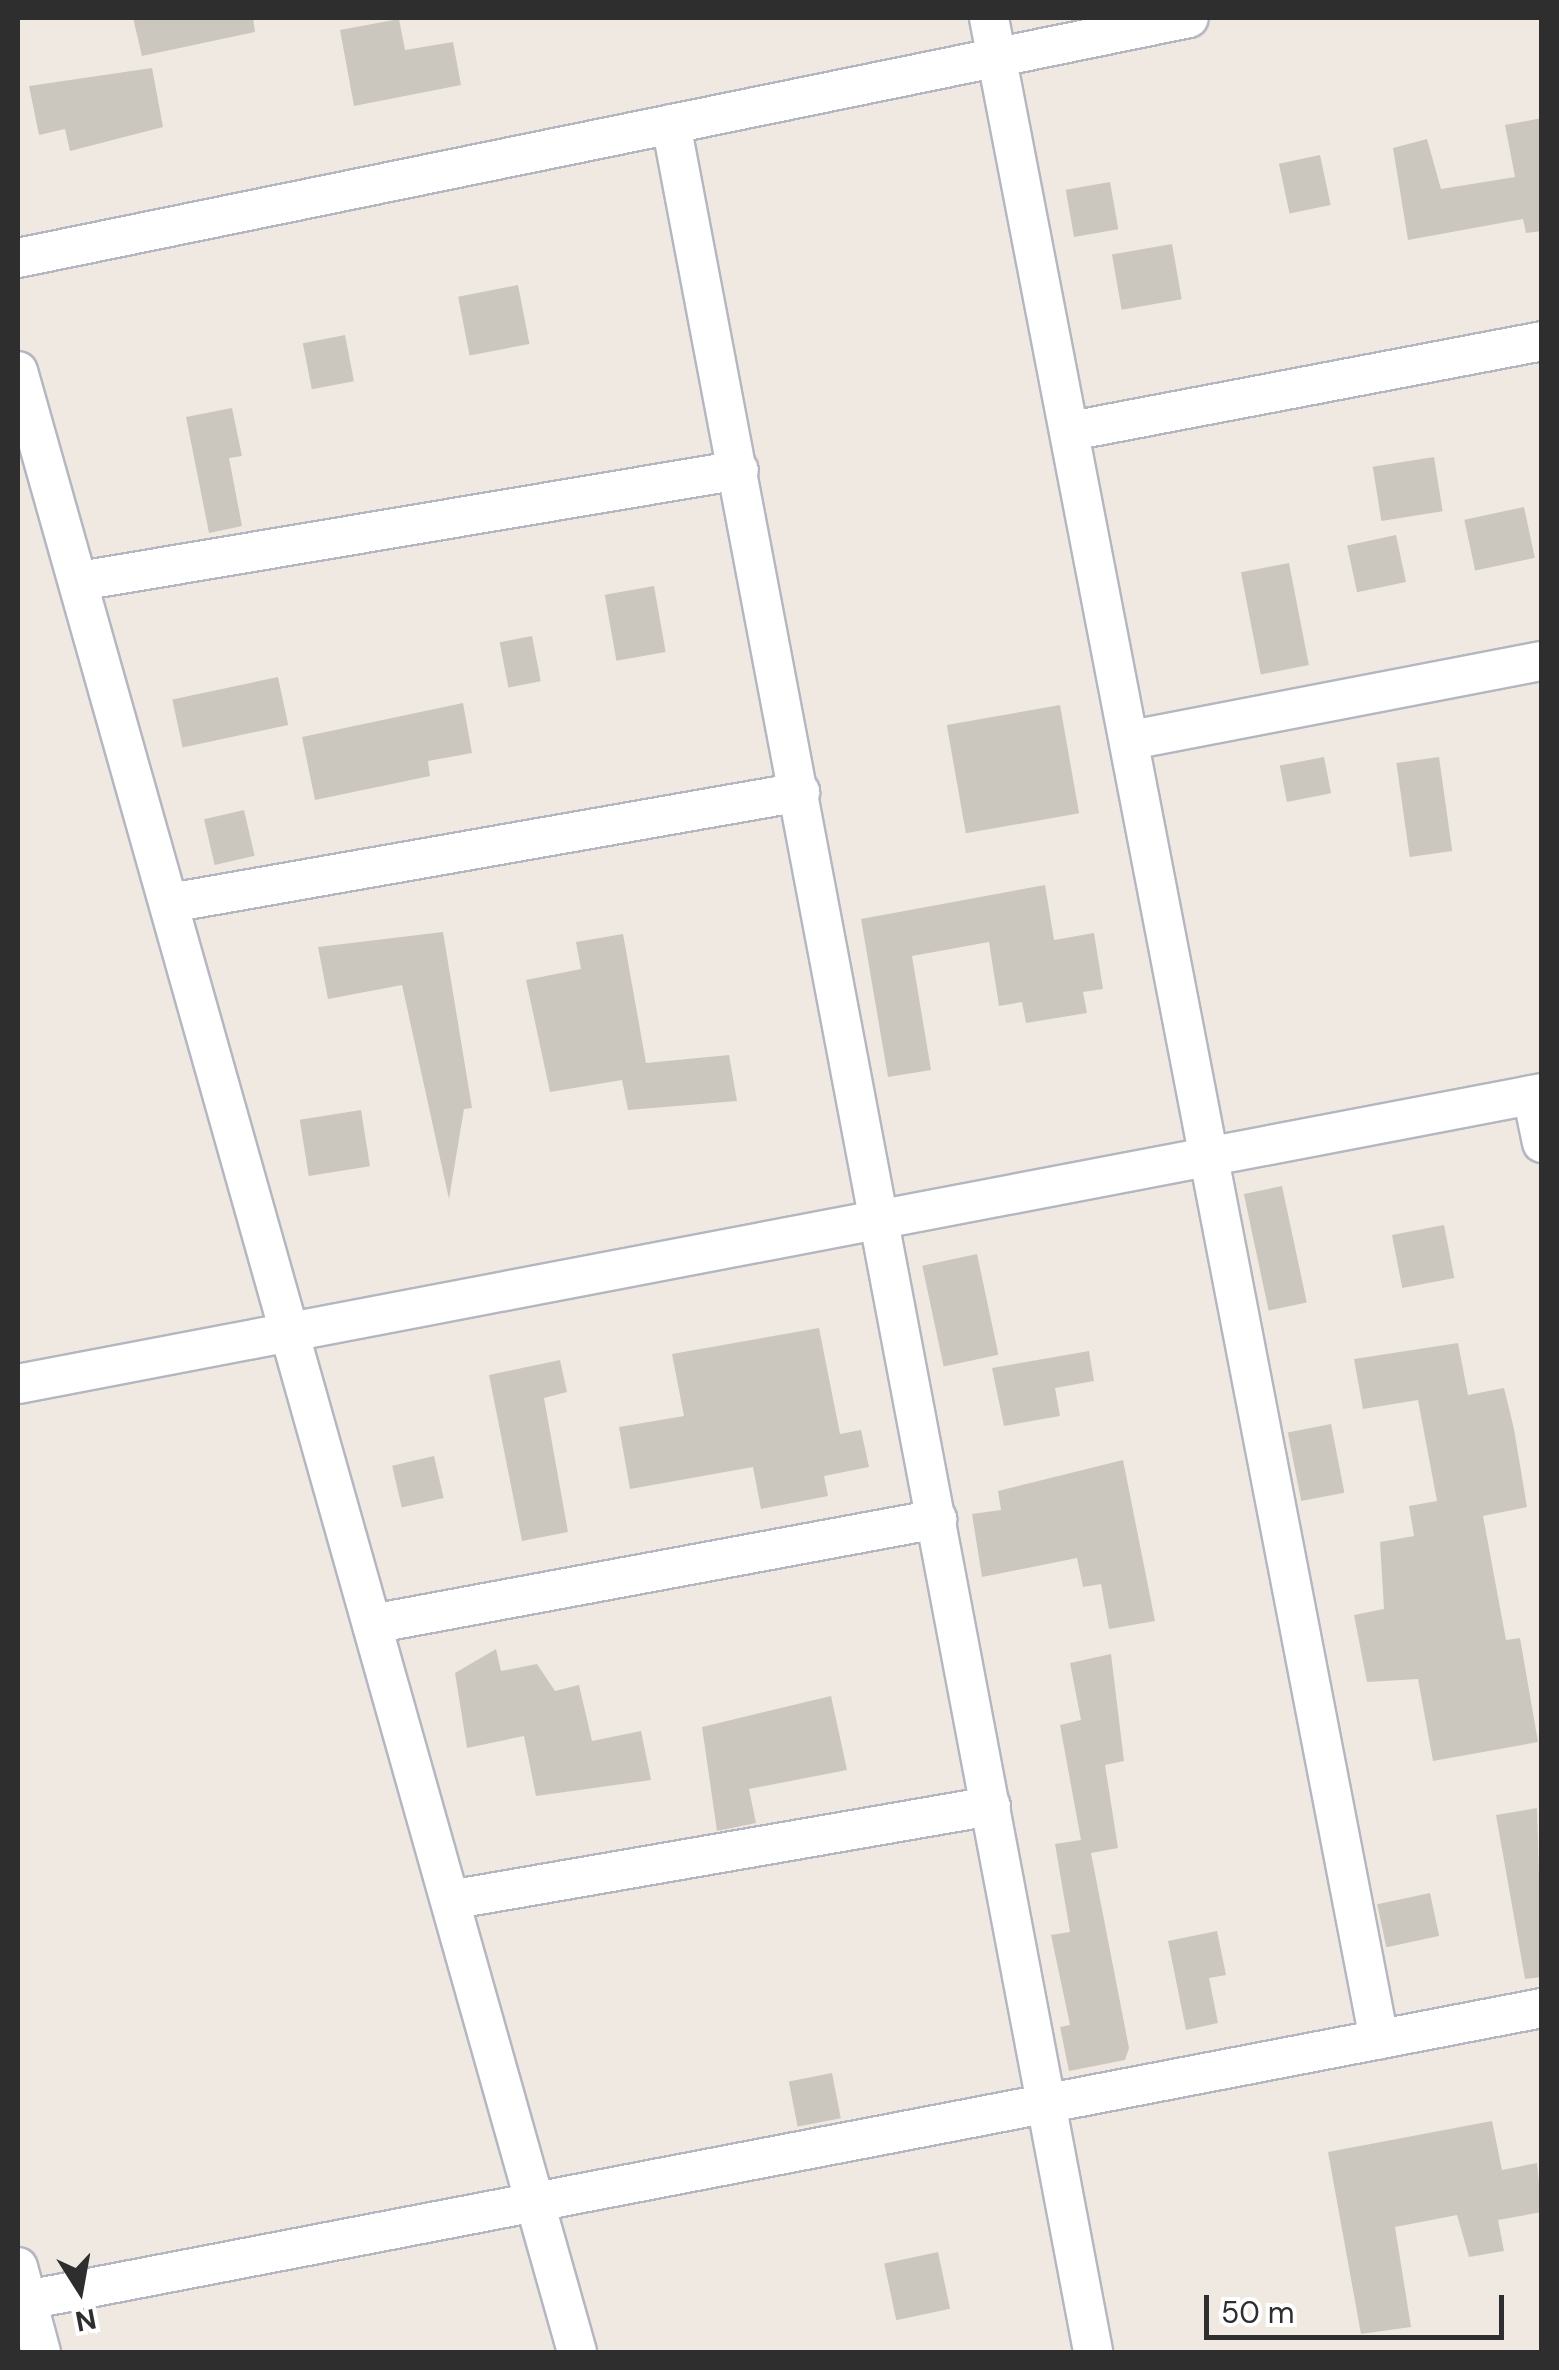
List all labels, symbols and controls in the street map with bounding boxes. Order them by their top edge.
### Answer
north arrow [30,2240,130,2340]
scale bar [1209,2275,1509,2337]
text: 50 m [1221,2293,1295,2332]
text: N [72,2300,99,2340]

